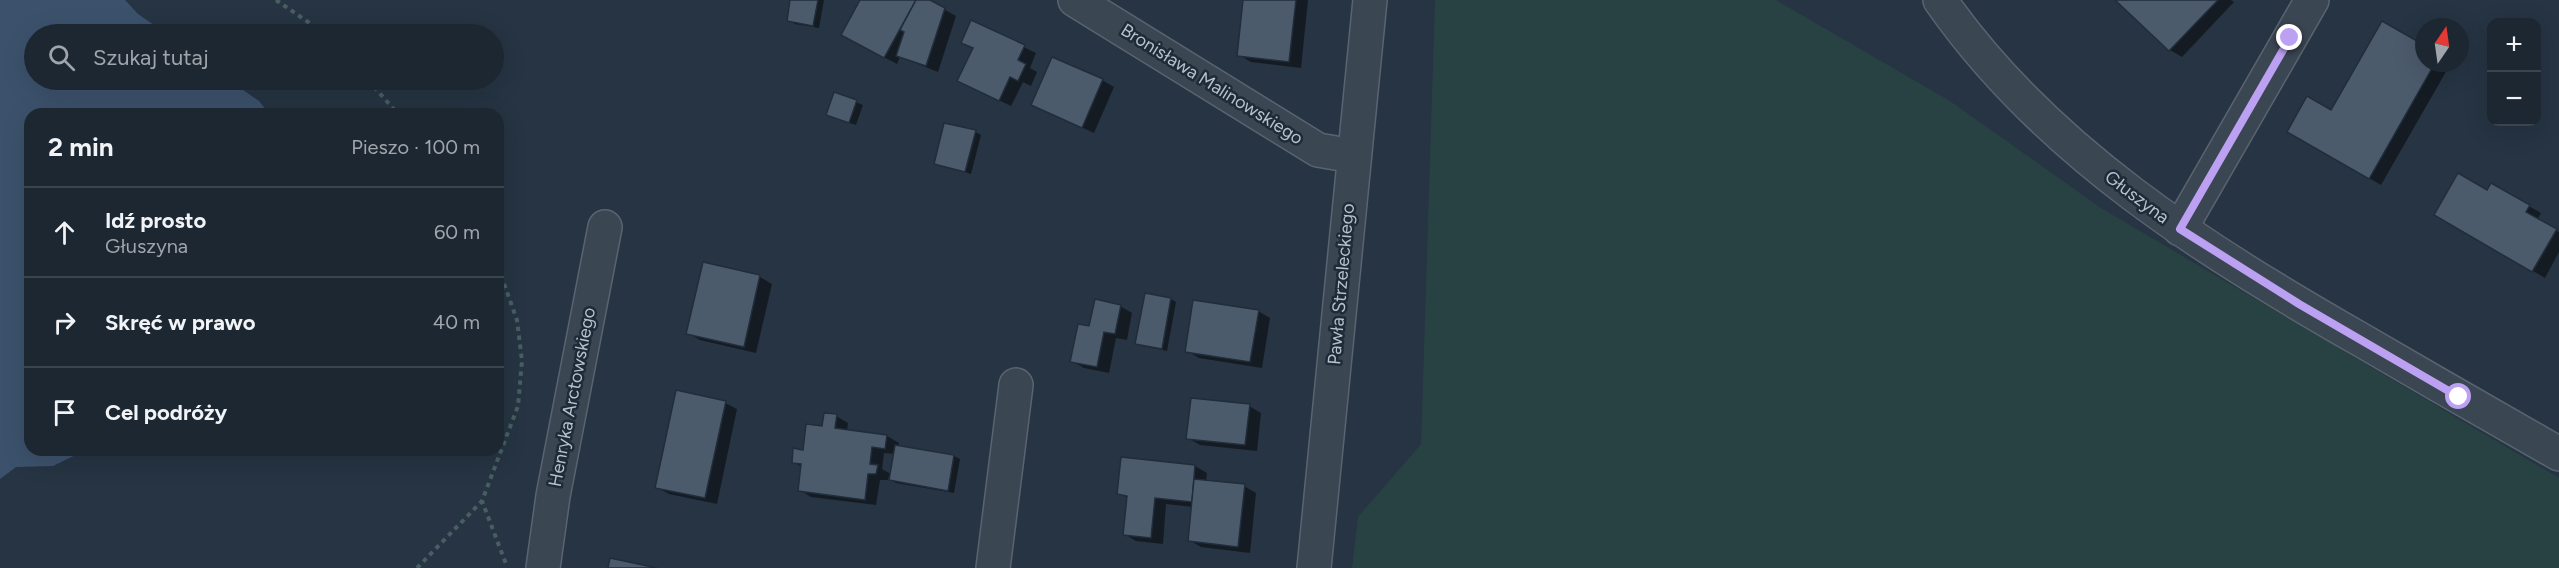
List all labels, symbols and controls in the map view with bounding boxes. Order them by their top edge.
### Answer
north arrow [2415,18,2469,72]
map controls [2487,18,2541,126]
button: + [2487,18,2541,72]
street label: Bronisława Malinowskiego [1117,19,1307,149]
search box [24,24,504,90]
route end [2276,24,2302,50]
icon: search [45,41,78,74]
text: Szukaj tutaj [93,44,209,71]
button: − [2487,72,2541,126]
text: 2 min [48,131,114,163]
text: Pieszo · 100 m [351,135,480,159]
street label: Głuszyna [2101,166,2173,228]
street label: Pawła Strzeleckiego [1323,202,1359,366]
text: Idź prosto [105,207,206,234]
icon: ahead [48,216,81,249]
text: 60 m [434,220,480,244]
text: Głuszyna [105,234,188,258]
street label: Henryka Arctowskiego [544,305,600,489]
icon: right [48,306,81,339]
text: Skręć w prawo [105,309,255,336]
text: 40 m [433,310,480,334]
route start [2445,383,2471,409]
icon: arrive [48,396,81,429]
text: Cel podróży [105,399,227,426]

